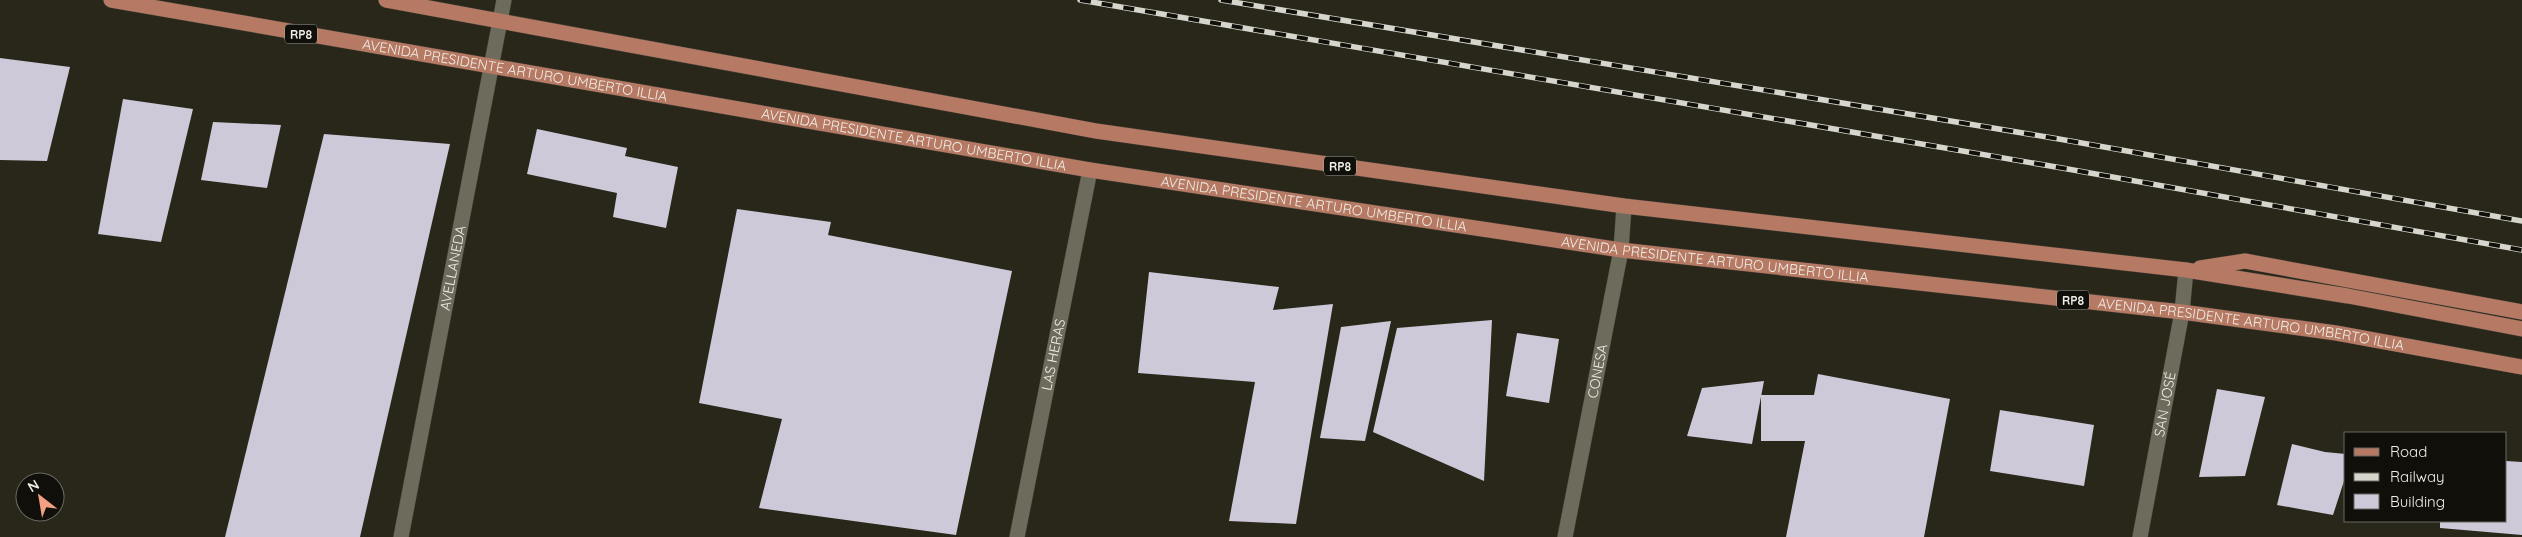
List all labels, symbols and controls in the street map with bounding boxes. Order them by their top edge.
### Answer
road number: RP8 [285,24,317,44]
street label: AVENIDA PRESIDENTE ARTURO UMBERTO ILLIA [361,35,669,105]
street label: AVENIDA PRESIDENTE ARTURO UMBERTO ILLIA [760,104,1068,175]
road number: RP8 [1324,157,1356,176]
street label: AVENIDA PRESIDENTE ARTURO UMBERTO ILLIA [1160,172,1468,236]
street label: AVELLANEDA [436,224,470,312]
street label: AVENIDA PRESIDENTE ARTURO UMBERTO ILLIA [1560,232,1869,286]
road number: RP8 [2057,290,2089,310]
street label: AVENIDA PRESIDENTE ARTURO UMBERTO ILLIA [2097,294,2406,354]
street label: LAS HERAS [1037,317,1069,392]
street label: CONESA [1583,342,1611,400]
street label: SAN JOSÉ [2150,370,2180,438]
legend [2344,432,2507,522]
text: Road [2390,442,2427,461]
text: Railway [2390,467,2445,486]
north arrow [15,472,65,522]
text: N [24,475,42,496]
text: Building [2390,492,2445,511]

